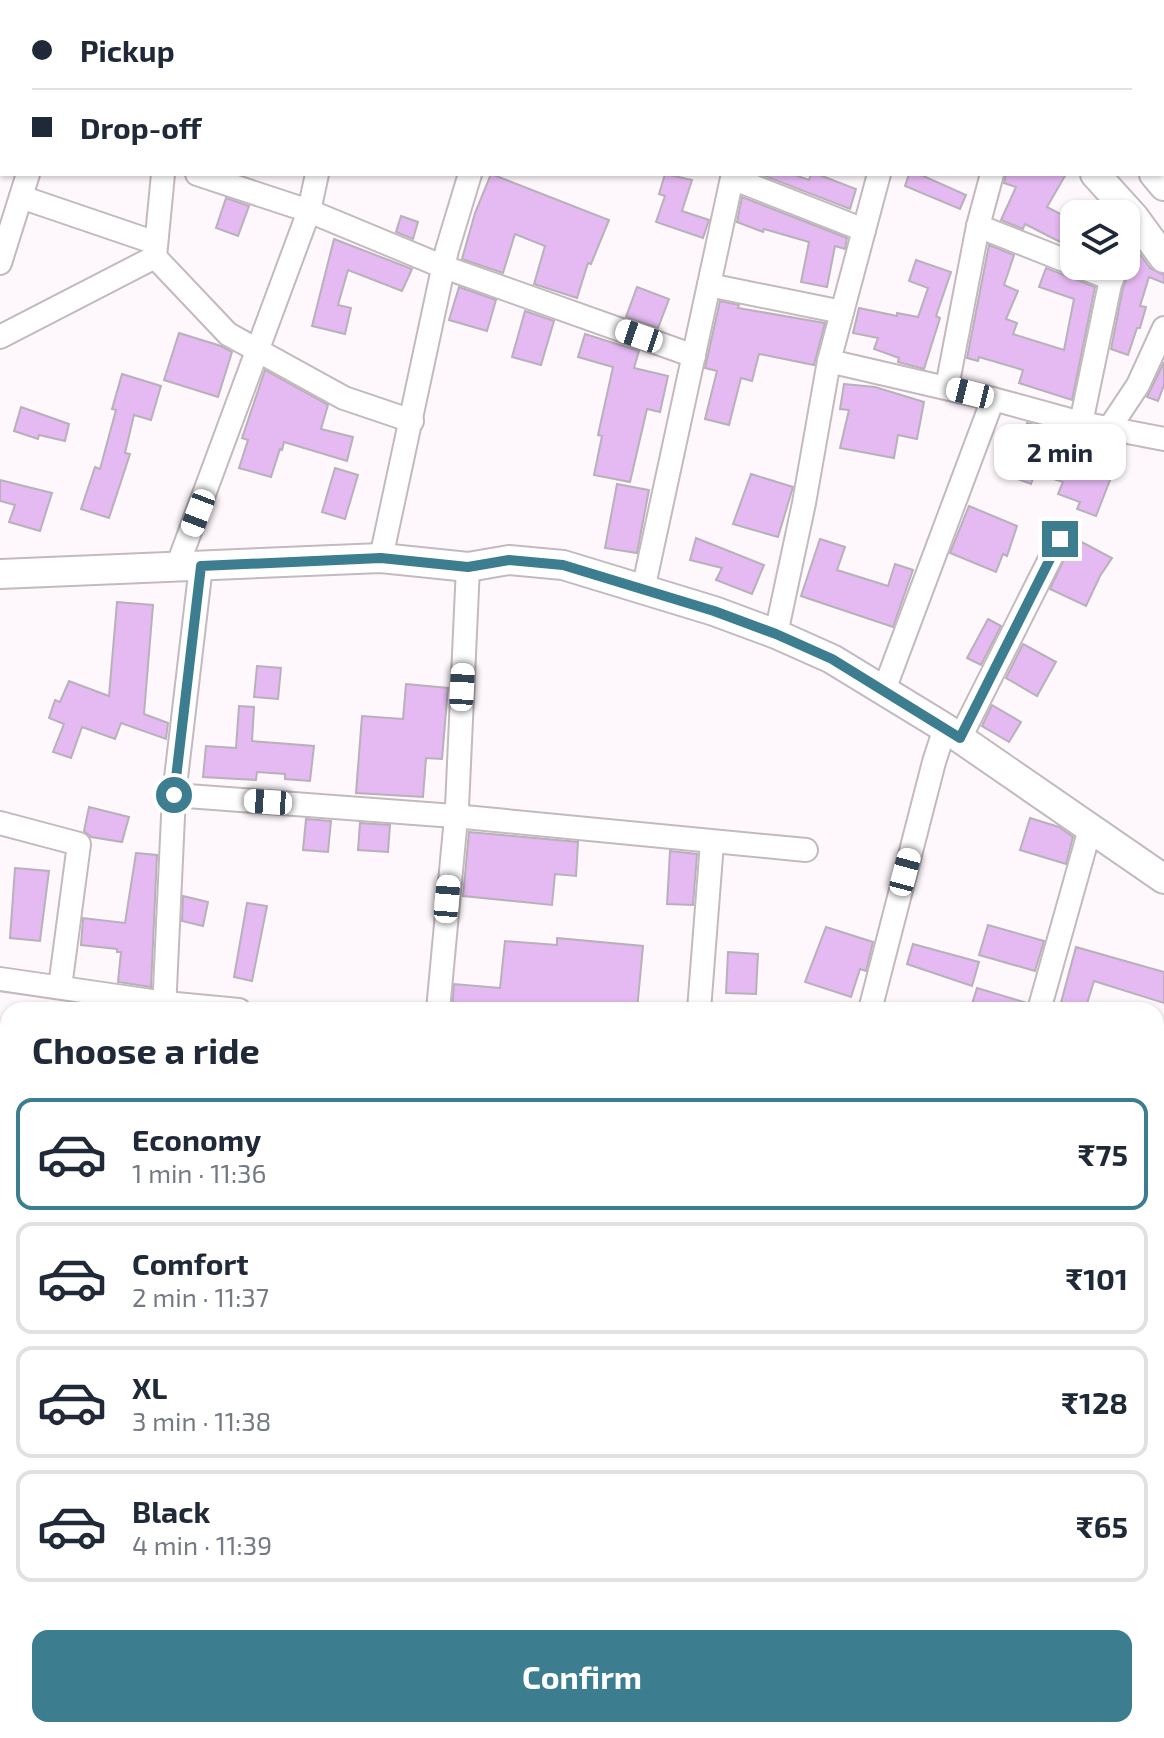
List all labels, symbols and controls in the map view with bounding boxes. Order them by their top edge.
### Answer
text: Pickup [80,32,175,68]
text: Drop-off [80,109,202,145]
map controls [1060,200,1140,280]
button: layers [1060,200,1140,280]
car [612,317,666,355]
car [944,376,996,410]
callout: 2 min [994,423,1126,479]
text: 2 min [1027,436,1093,467]
car [178,486,218,540]
route end [1042,521,1078,557]
car [449,662,475,712]
route start [156,777,192,813]
car [243,788,293,816]
car [887,846,923,898]
car [433,874,461,924]
text: Choose a ride [32,1028,260,1071]
icon: car [36,1118,108,1190]
text: Economy [132,1121,261,1157]
text: ₹75 [1078,1136,1128,1172]
text: 1 min · 11:36 [132,1157,266,1188]
icon: car [36,1242,108,1314]
text: Comfort [132,1245,249,1281]
text: ₹101 [1065,1260,1128,1296]
text: 2 min · 11:37 [132,1281,269,1312]
icon: car [36,1366,108,1438]
text: XL [132,1369,167,1405]
text: ₹128 [1061,1384,1128,1420]
text: 3 min · 11:38 [132,1405,271,1436]
icon: car [36,1490,108,1562]
text: Black [132,1493,210,1529]
text: ₹65 [1076,1508,1128,1544]
text: 4 min · 11:39 [132,1529,272,1560]
button: Confirm [32,1630,1132,1722]

